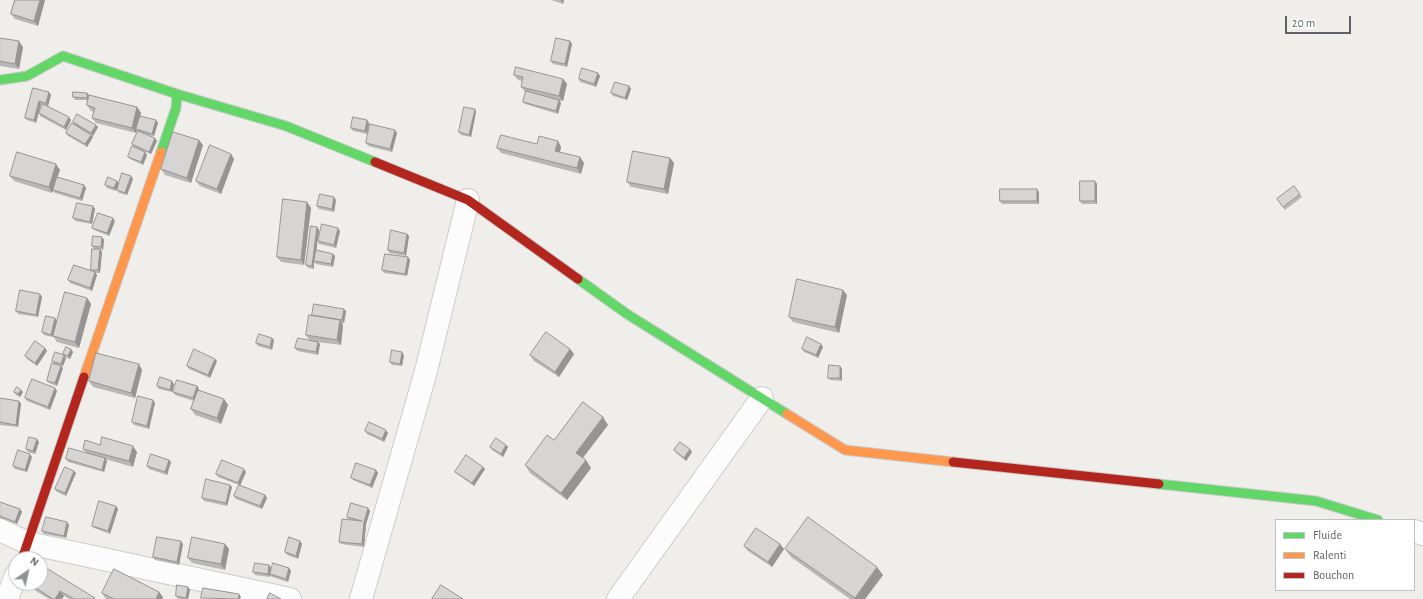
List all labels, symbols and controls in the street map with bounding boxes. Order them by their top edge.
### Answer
scale bar [1287,8,1353,34]
text: 20 m [1292,17,1315,29]
legend [1275,519,1415,591]
text: Fluide [1313,529,1342,541]
text: Ralenti [1313,549,1346,561]
north arrow [8,551,48,591]
text: N [28,555,41,568]
text: Bouchon [1313,569,1354,581]

